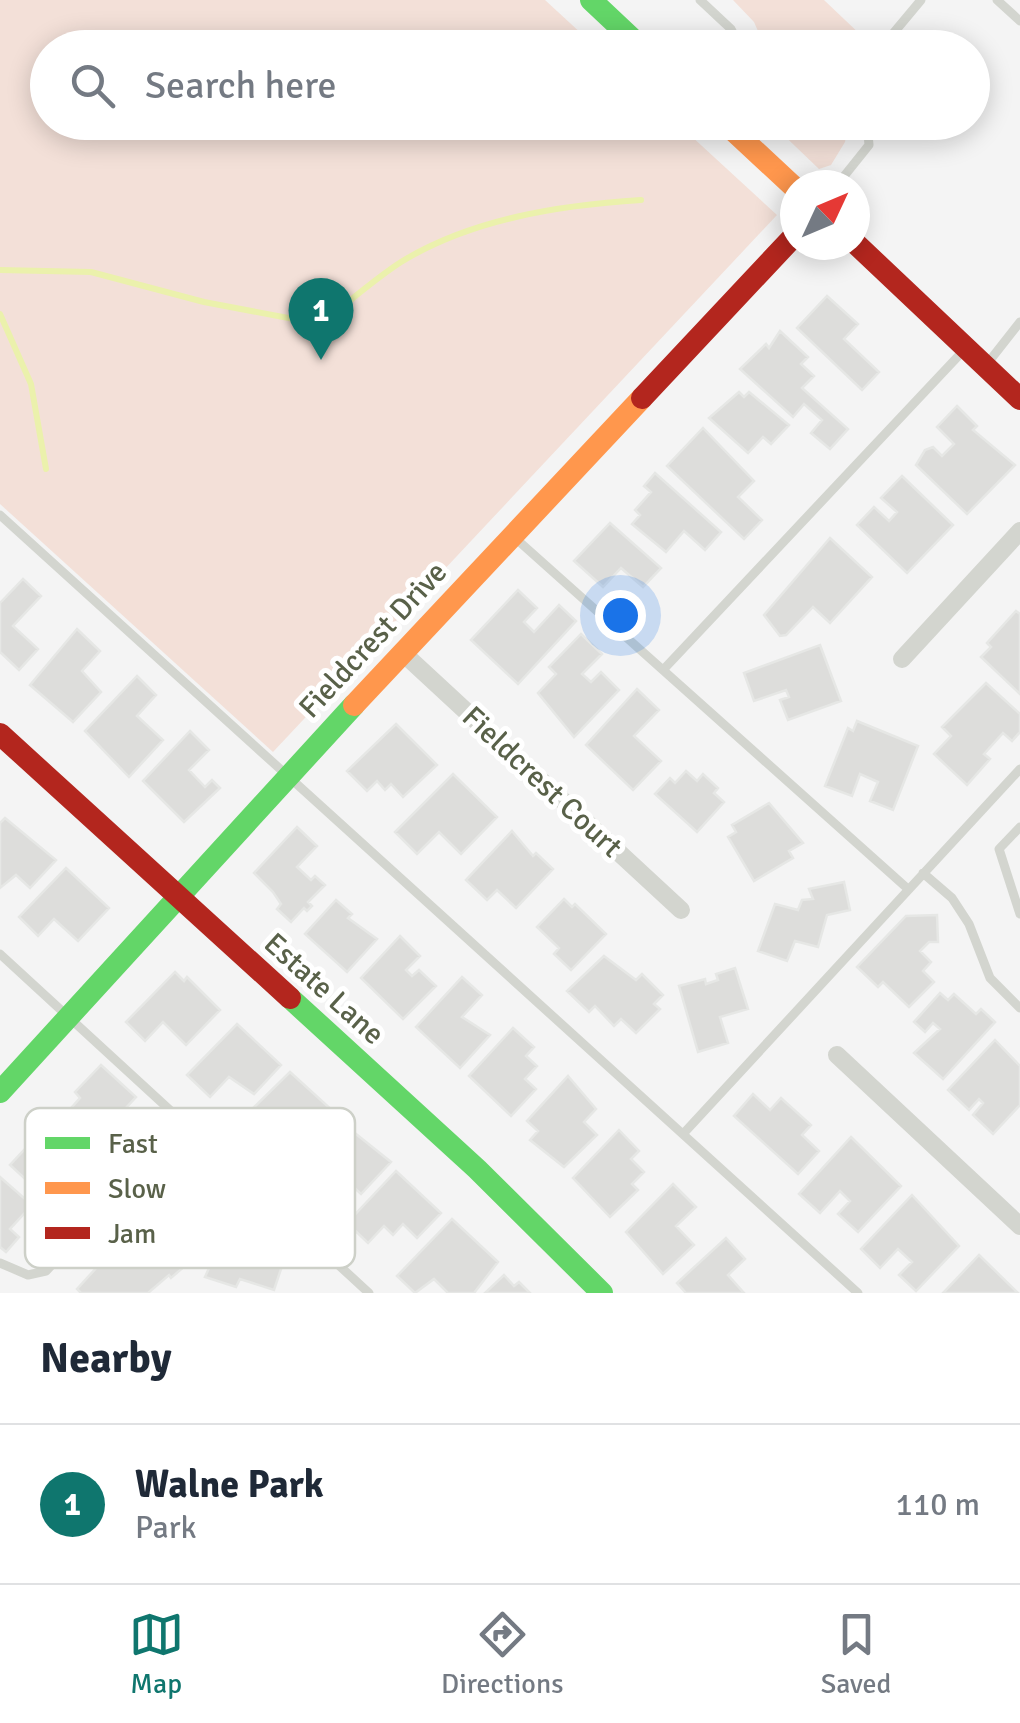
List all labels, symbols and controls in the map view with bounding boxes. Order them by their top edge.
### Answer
search box [30,30,990,140]
icon: search [65,58,120,113]
text: Search here [145,62,337,109]
north arrow [780,170,870,260]
pin: 1 [288,278,354,360]
street label: Fieldcrest Drive [291,554,455,726]
your location [595,590,646,641]
street label: Fieldcrest Court [454,698,630,866]
street label: Estate Lane [256,925,392,1053]
legend [25,1108,355,1268]
text: Fast [108,1127,158,1161]
text: Slow [108,1172,166,1206]
text: Jam [108,1217,156,1251]
text: Nearby [40,1333,172,1384]
text: Walne Park [135,1461,324,1508]
text: 1 [64,1485,81,1524]
text: 110 m [896,1485,980,1524]
text: Park [135,1508,197,1547]
tab: Map [129,1607,184,1701]
tab: Directions [441,1607,563,1701]
tab: Saved [821,1607,891,1701]

